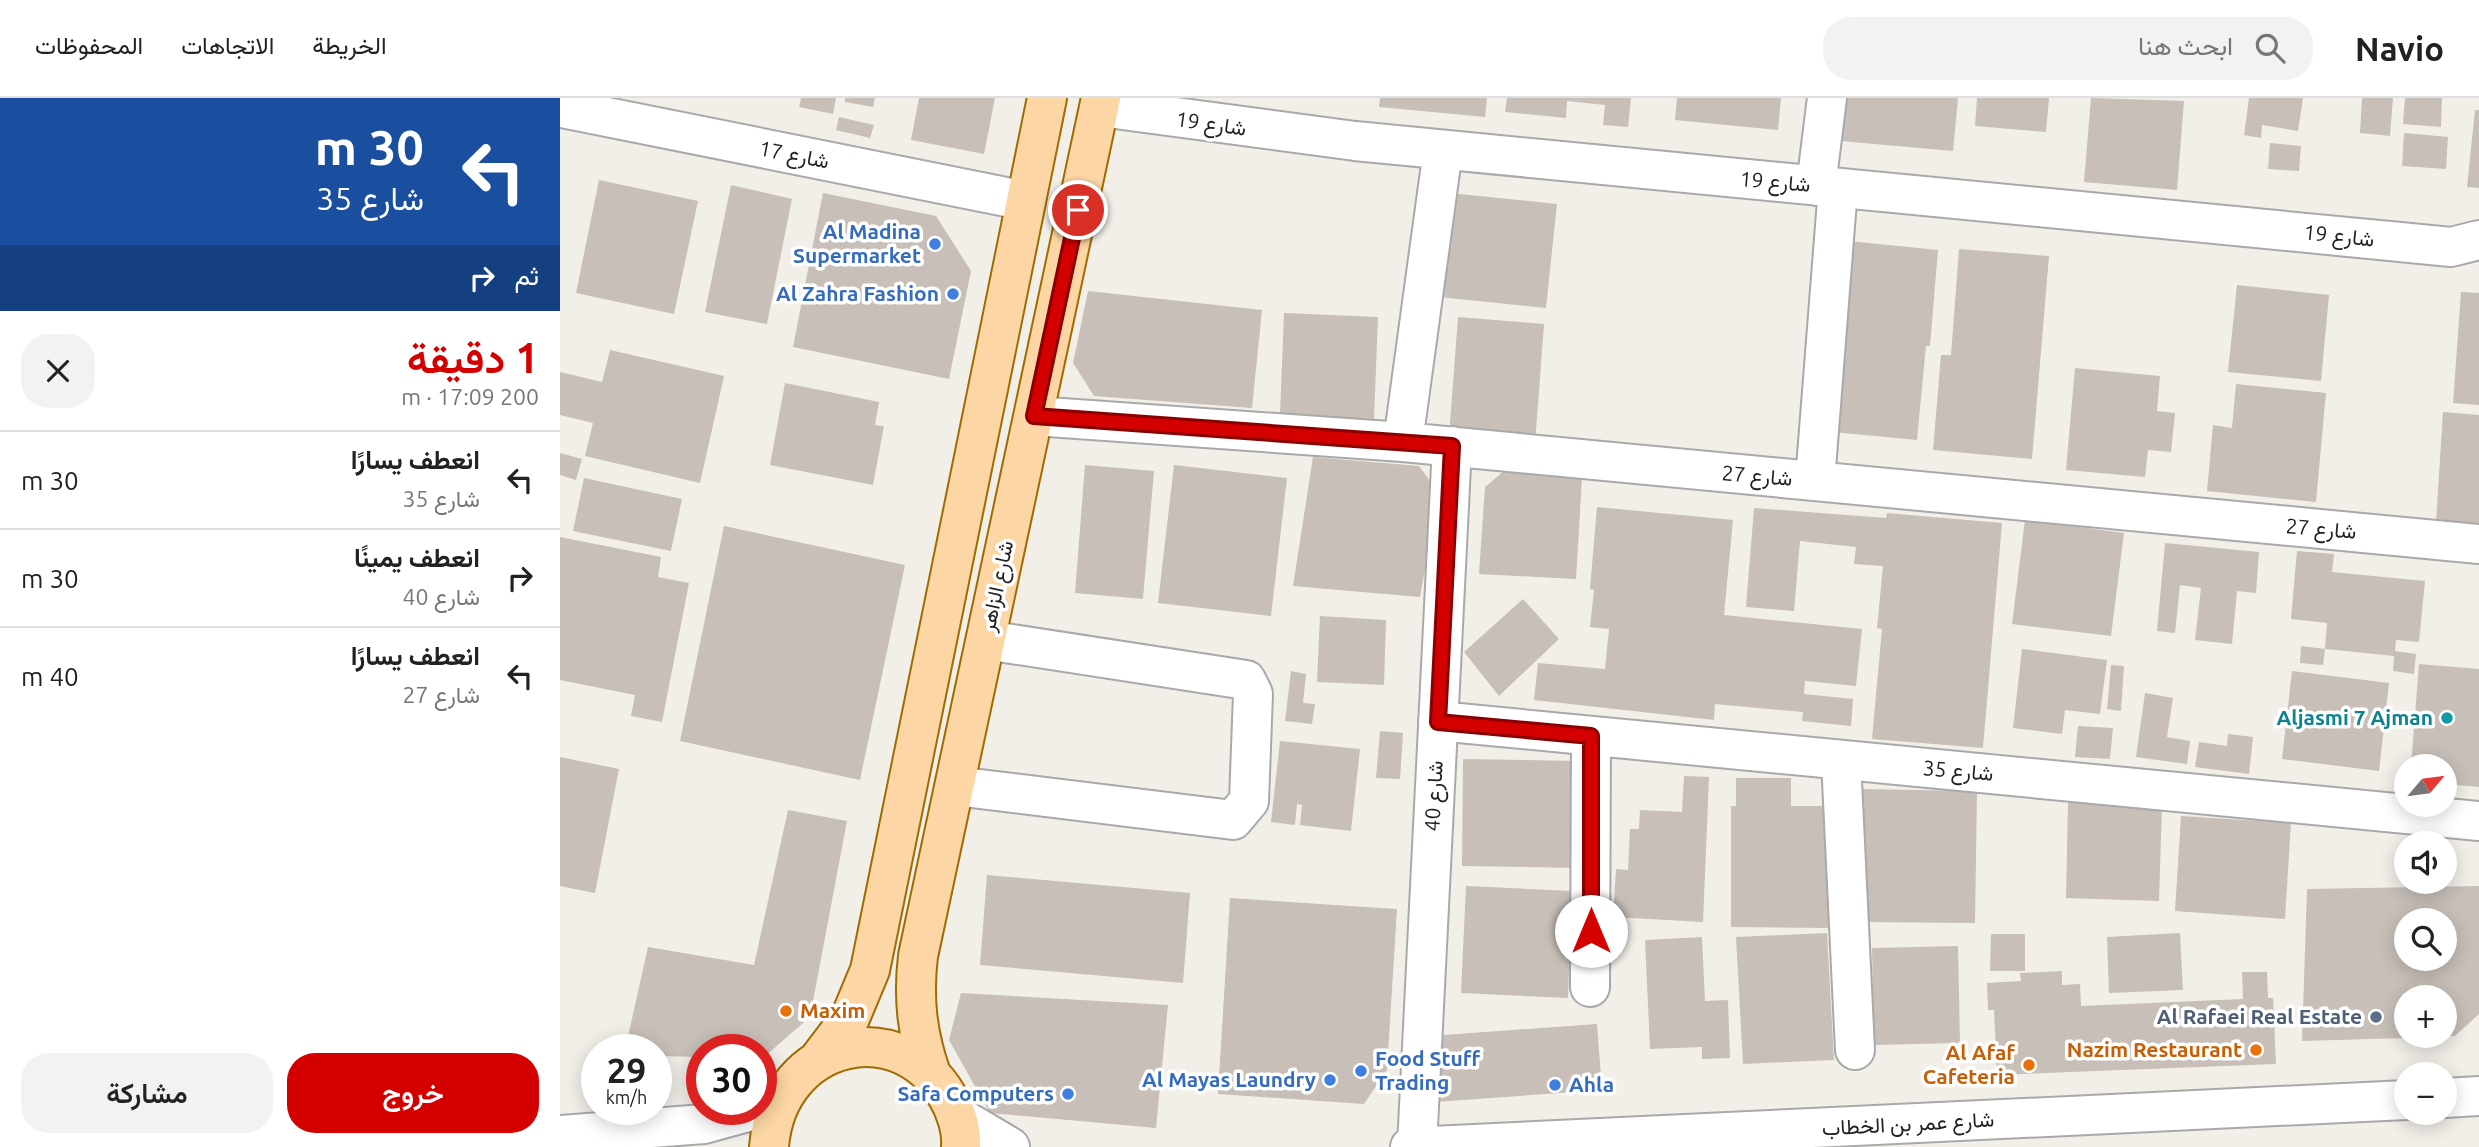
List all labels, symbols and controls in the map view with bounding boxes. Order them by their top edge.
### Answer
search box [1823,17,2313,80]
icon: search [2251,29,2289,67]
text: Navio [2355,30,2444,67]
text: ابحث هنا [2138,31,2233,60]
text: المحفوظات [35,32,143,59]
text: الاتجاهات [181,32,274,59]
text: الخريطة [312,32,387,59]
street label: شارع 19 [1174,106,1248,143]
text: 30 m [315,119,424,174]
icon: left [448,126,539,217]
street label: شارع 17 [757,135,831,175]
street label: شارع 19 [1739,166,1811,199]
text: شارع 35 [316,180,424,216]
pin [1048,180,1108,240]
icon: arrive [1059,191,1097,229]
place label: Al Madina Supermarket [793,219,921,267]
street label: شارع 19 [2302,219,2376,254]
marker: Al Madina Supermarket [927,236,943,252]
icon: right [463,259,501,297]
text: ثم [515,261,539,290]
place label: Al Zahra Fashion [776,281,939,305]
marker: Al Zahra Fashion [945,286,961,302]
button: close [21,334,95,408]
text: 1 دقيقة [407,334,539,381]
text: 200 m · 17:09 [401,384,539,409]
text: انعطف يسارًا [351,445,480,474]
street label: شارع 27 [1721,460,1793,493]
icon: left [501,461,539,499]
text: 30 m [21,466,79,495]
text: شارع 35 [403,486,480,511]
street label: شارع 27 [2285,513,2357,546]
street label: شارع الزاهر [974,538,1020,635]
text: انعطف يمينًا [354,543,480,572]
icon: right [501,559,539,597]
text: 30 m [21,564,79,593]
text: شارع 40 [403,584,480,609]
text: انعطف يسارًا [351,641,480,670]
icon: left [501,657,539,695]
text: 40 m [21,662,79,691]
text: شارع 27 [403,682,480,707]
place label: Aljasmi 7 Ajman [2277,705,2433,729]
marker: Aljasmi 7 Ajman [2439,710,2455,726]
north arrow [2394,754,2457,817]
map controls [2394,754,2457,1125]
street label: شارع 35 [1922,755,1994,788]
street label: شارع 40 [1419,760,1450,832]
button: sound [2394,831,2457,894]
position arrow [1554,894,1628,968]
button: search [2394,908,2457,971]
button: + [2394,985,2457,1048]
place label: Maxim [800,998,865,1022]
marker: Maxim [778,1003,794,1019]
place label: Al Rafaei Real Estate [2157,1004,2362,1028]
marker: Al Rafaei Real Estate [2368,1009,2384,1025]
speed limit sign: 30 [686,1034,777,1125]
place label: Nazim Restaurant [2067,1037,2242,1061]
place label: Al Afaf Cafeteria [1923,1040,2015,1088]
marker: Nazim Restaurant [2248,1042,2264,1058]
place label: Food Stuff Trading [1375,1046,1481,1094]
text: 29 [607,1050,646,1090]
button: مشاركة [21,1053,273,1133]
button: خروج [287,1053,539,1133]
marker: Al Afaf Cafeteria [2021,1057,2037,1073]
button: − [2394,1062,2457,1125]
marker: Food Stuff Trading [1353,1063,1369,1079]
place label: Al Mayas Laundry [1142,1067,1316,1091]
marker: Al Mayas Laundry [1322,1072,1338,1088]
place label: Ahla [1569,1072,1614,1096]
marker: Ahla [1547,1077,1563,1093]
place label: Safa Computers [897,1081,1054,1105]
marker: Safa Computers [1060,1086,1076,1102]
text: km/h [606,1087,647,1107]
street label: شارع عمر بن الخطاب [1821,1107,1995,1142]

